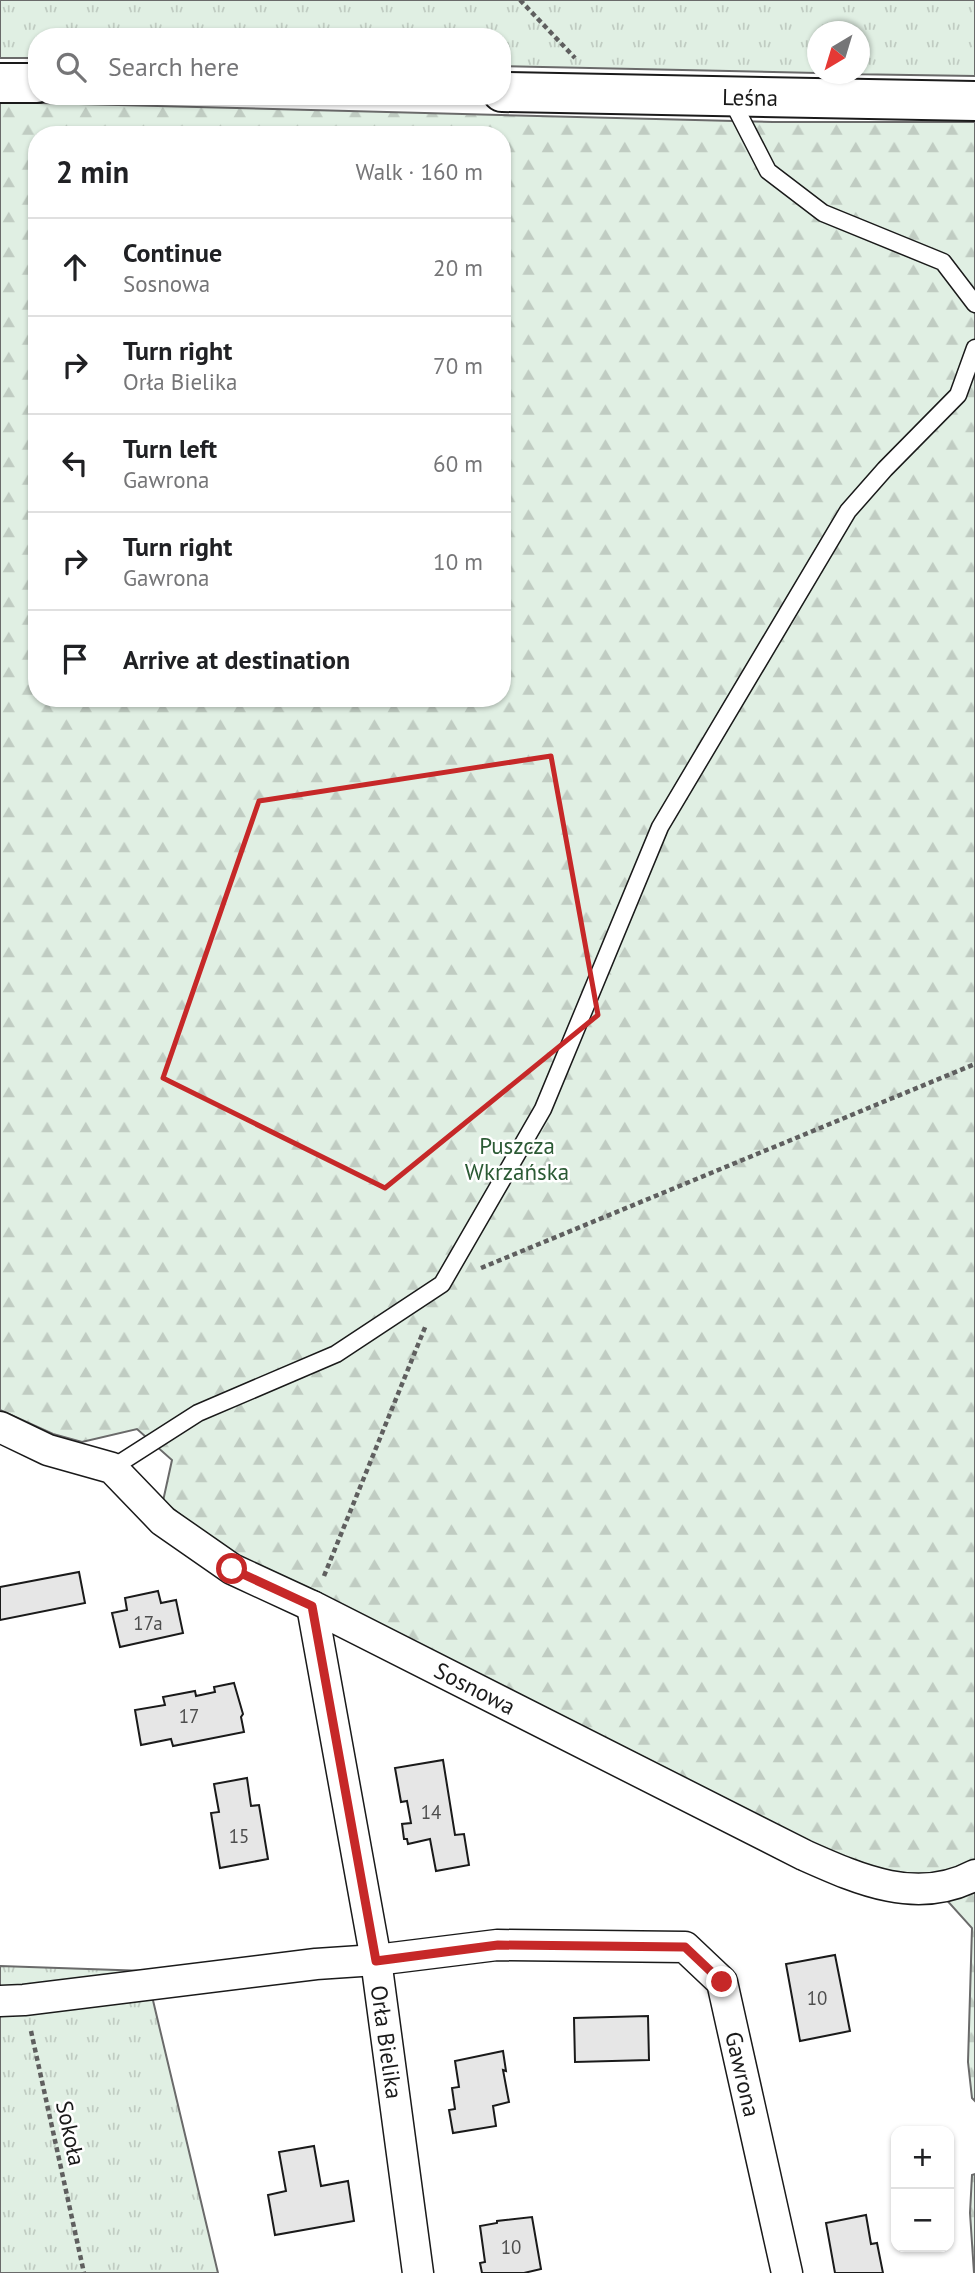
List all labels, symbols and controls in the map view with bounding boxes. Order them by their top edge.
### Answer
north arrow [807,21,870,84]
search box [28,28,511,105]
icon: search [52,48,90,86]
text: Search here [108,50,239,83]
street label: Leśna [722,82,778,112]
text: 2 min [56,152,129,191]
text: Walk · 160 m [356,157,483,186]
text: Continue [123,236,222,269]
icon: ahead [56,248,94,286]
text: 20 m [433,253,483,282]
text: Sosnowa [123,269,210,298]
text: Turn right [123,334,232,367]
icon: right [56,346,94,384]
text: 70 m [433,351,483,380]
text: Orła Bielika [123,367,237,396]
text: Turn left [123,432,217,465]
icon: left [56,444,94,482]
text: 60 m [433,449,483,478]
text: Gawrona [123,465,210,494]
text: Turn right [123,530,232,563]
icon: right [56,542,94,580]
text: 10 m [433,547,483,576]
text: Gawrona [123,563,210,592]
icon: arrive [56,640,94,678]
text: Arrive at destination [123,643,350,676]
park label: Puszcza Wkrzańska [465,1131,569,1186]
route start [216,1553,247,1584]
house number: 17a [133,1611,163,1635]
street label: Sosnowa [430,1655,520,1721]
house number: 17 [179,1704,199,1728]
house number: 14 [421,1800,441,1824]
house number: 15 [229,1824,249,1848]
route end [706,1966,737,1997]
street label: Orła Bielika [365,1983,409,2101]
house number: 10 [807,1986,827,2010]
street label: Gawrona [719,2029,767,2119]
street label: Sokoła [50,2098,92,2168]
map controls [891,2126,954,2252]
button: + [891,2126,954,2189]
button: − [891,2189,954,2252]
house number: 10 [501,2235,521,2259]

